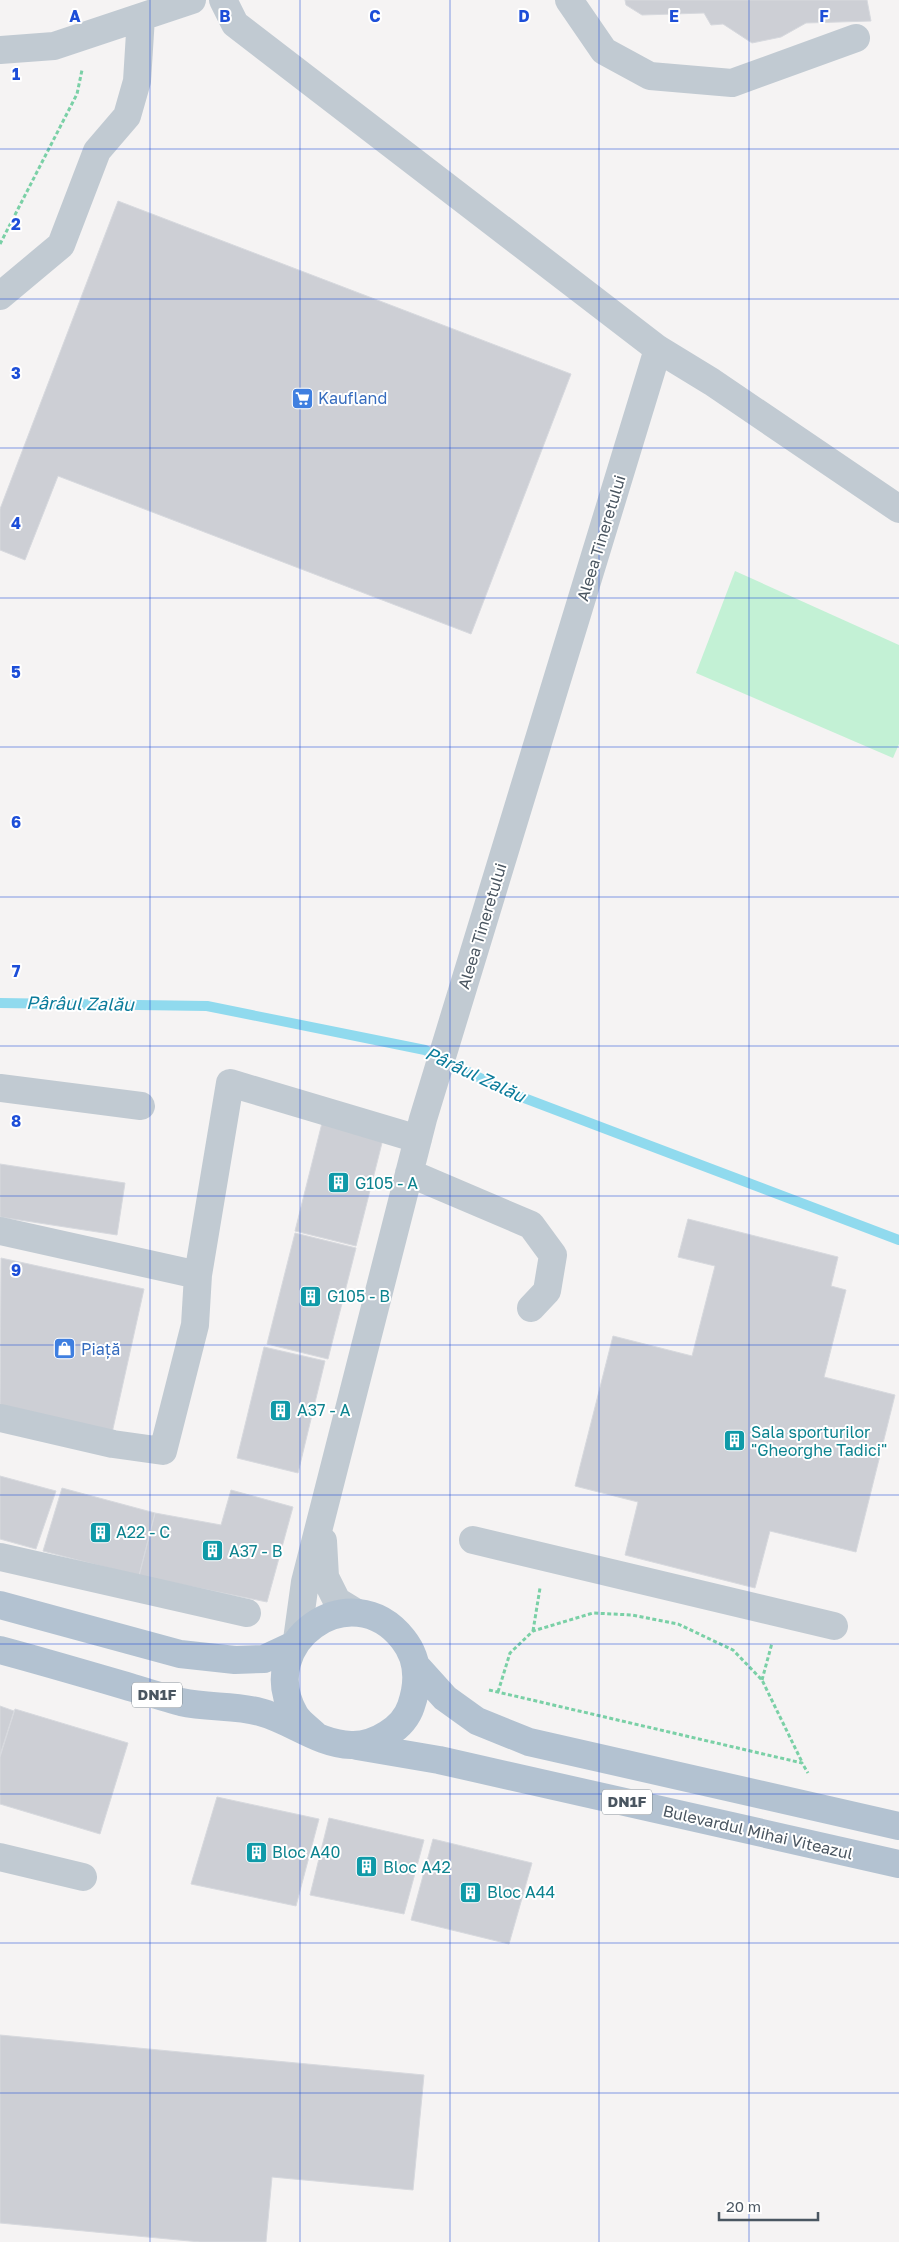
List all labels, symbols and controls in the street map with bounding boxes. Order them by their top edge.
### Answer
text: A [69,6,81,26]
text: B [219,6,231,26]
text: C [369,6,381,26]
text: D [518,6,530,26]
text: E [669,6,679,26]
text: F [819,6,829,26]
text: 1 [12,64,20,84]
text: 2 [11,214,21,234]
text: 3 [11,363,21,383]
supermarket icon: Kaufland [290,386,314,410]
place label: Kaufland [318,388,387,408]
street label: Aleea Tineretului [572,473,630,603]
text: 4 [11,513,21,533]
text: 5 [11,662,21,682]
text: 6 [11,812,21,832]
street label: Aleea Tineretului [453,861,511,991]
text: 7 [12,961,21,981]
water label: Pârâul Zalău [26,991,135,1015]
water label: Pârâul Zalău [422,1041,530,1107]
text: 8 [11,1111,21,1131]
building icon: G105 - A [327,1171,351,1195]
place label: G105 - A [355,1173,418,1193]
text: 9 [11,1260,21,1280]
building icon: G105 - B [299,1284,323,1308]
place label: G105 - B [327,1286,390,1306]
shop icon: Piață [53,1337,77,1361]
place label: Piață [81,1339,120,1359]
building icon: A37 - A [269,1398,293,1422]
place label: A37 - A [297,1400,351,1420]
place label: Sala sporturilor "Gheorghe Tadici" [751,1422,887,1460]
building icon: Sala sporturilor "Gheorghe Tadici" [723,1429,747,1453]
building icon: A22 - C [88,1520,112,1544]
place label: A22 - C [116,1522,170,1542]
building icon: A37 - B [201,1539,225,1563]
place label: A37 - B [229,1541,282,1561]
road number: DN1F [132,1682,182,1708]
road number: DN1F [602,1790,652,1814]
street label: Bulevardul Mihai Viteazul [661,1800,855,1864]
building icon: Bloc A40 [244,1840,268,1864]
place label: Bloc A40 [272,1842,340,1862]
building icon: Bloc A42 [355,1855,379,1879]
place label: Bloc A42 [383,1857,451,1877]
building icon: Bloc A44 [459,1880,483,1904]
place label: Bloc A44 [487,1882,555,1902]
scale bar [719,2190,818,2222]
text: 20 m [726,2197,761,2215]

